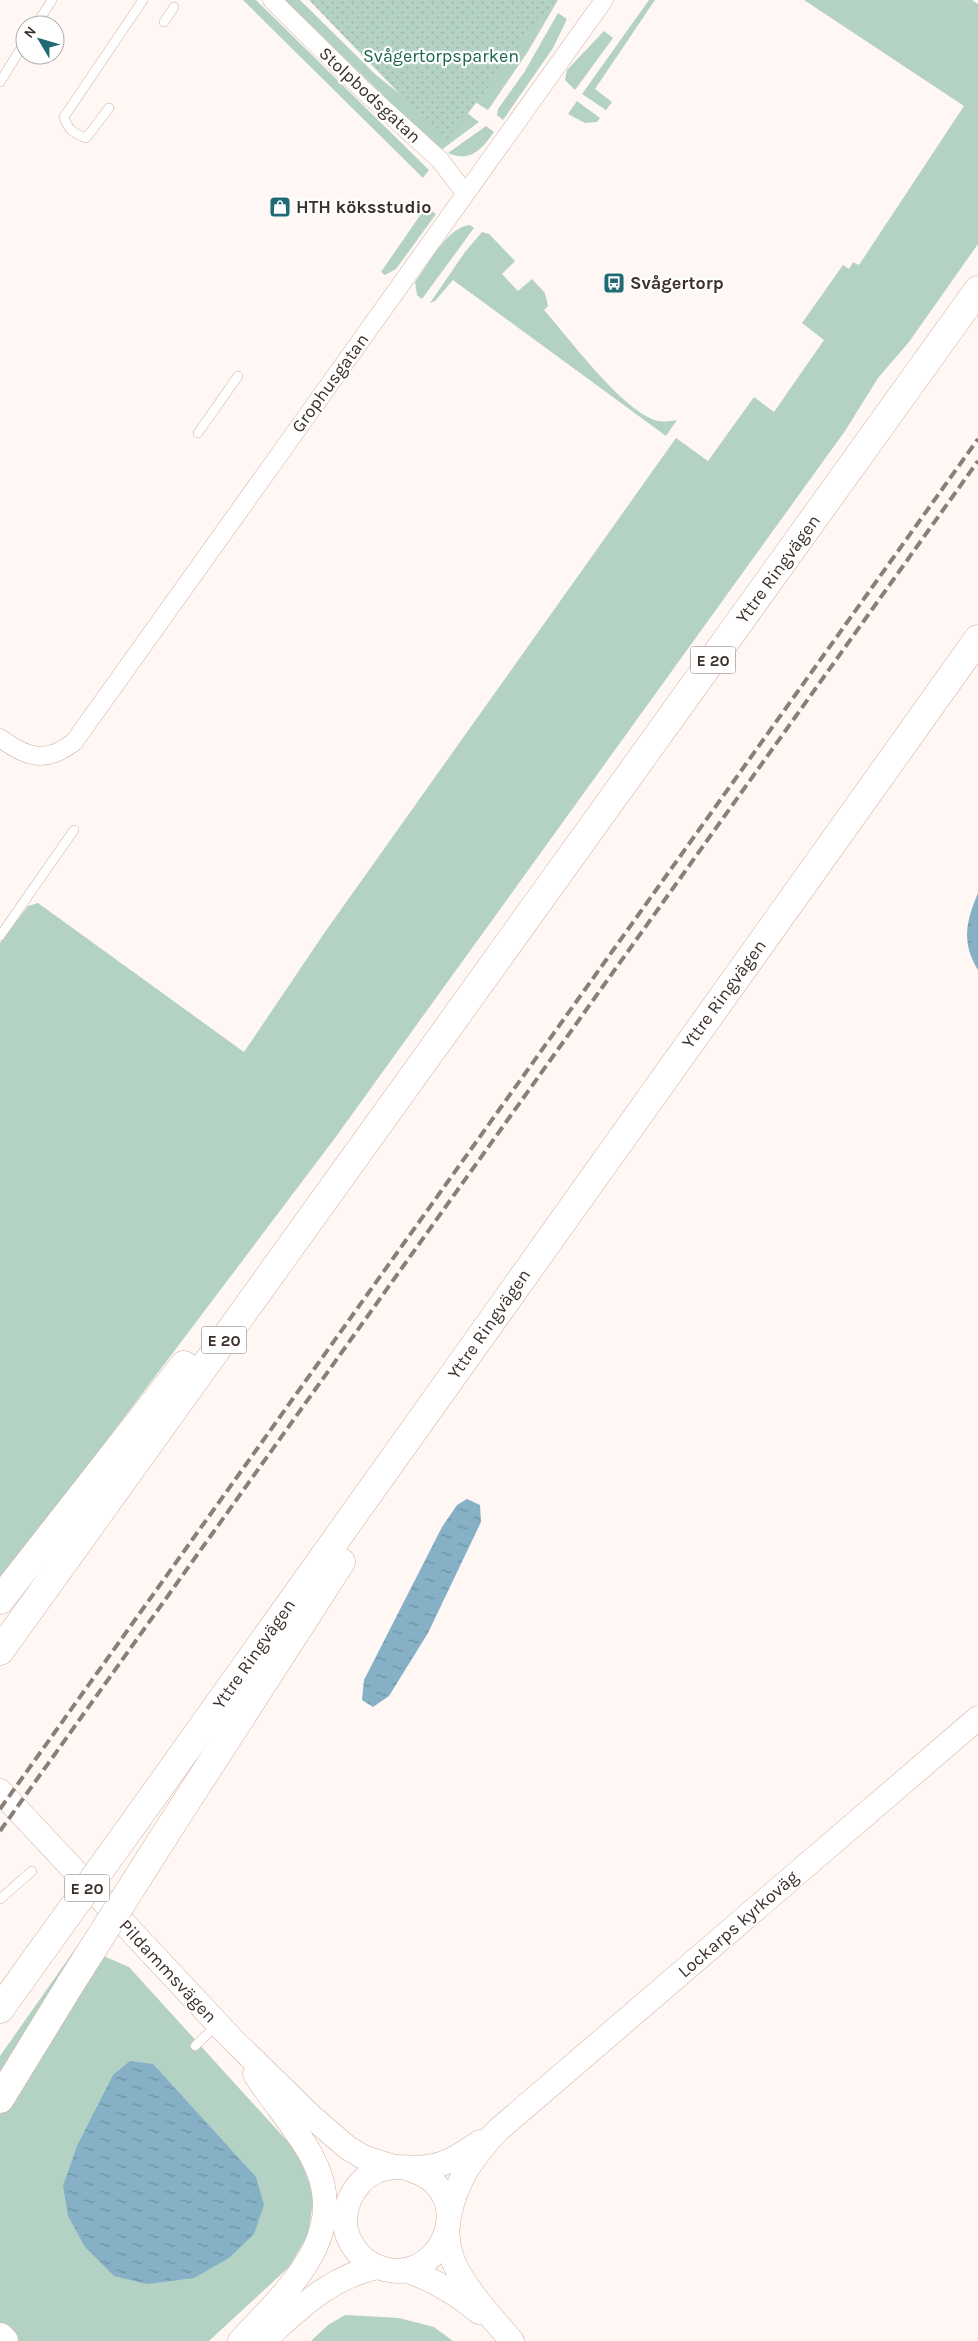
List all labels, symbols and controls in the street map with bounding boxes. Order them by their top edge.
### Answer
north arrow [15,15,65,65]
text: N [20,23,40,41]
street label: Stolpbodsgatan [314,42,426,148]
park label: Svågertorpsparken [363,45,519,67]
shop icon: HTH köksstudio [268,195,292,219]
place label: HTH köksstudio [296,196,432,218]
bus stop icon: Svågertorp [602,271,626,295]
place label: Svågertorp [630,272,724,294]
street label: Grophusgatan [287,329,373,437]
street label: Yttre Ringvägen [731,510,825,628]
road number: E 20 [690,646,736,674]
street label: Yttre Ringvägen [677,935,771,1053]
street label: Yttre Ringvägen [443,1265,535,1383]
road number: E 20 [202,1326,246,1354]
street label: Yttre Ringvägen [208,1595,300,1713]
street label: Lockarps kyrkoväg [673,1866,803,1982]
road number: E 20 [64,1875,110,1902]
street label: Pildammsvägen [114,1915,222,2027]

